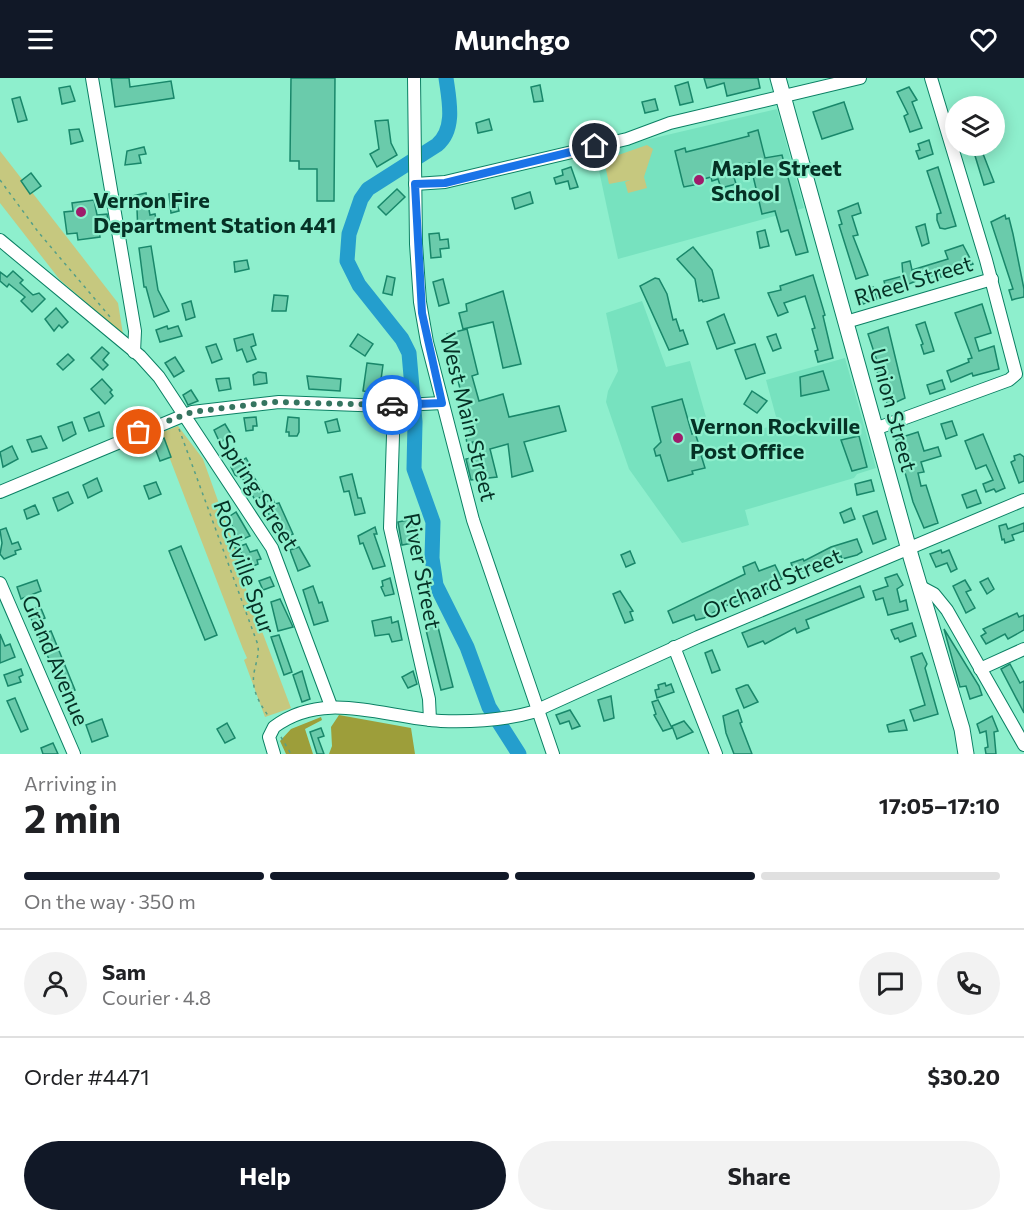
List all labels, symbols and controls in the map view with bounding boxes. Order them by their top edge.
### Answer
icon: menu [24,23,57,56]
text: Munchgo [454,23,570,56]
icon: heart [967,23,1000,56]
map controls [945,96,1005,156]
button: layers [945,96,1005,156]
pin [569,120,620,171]
icon: home [578,129,611,162]
place label: Maple Street School [711,154,842,206]
marker: Maple Street School [692,173,706,187]
place label: Vernon Fire Department Station 441 [93,186,336,238]
marker: Vernon Fire Department Station 441 [74,205,88,219]
street label: Rheel Street [850,249,976,311]
street label: West Main Street [435,330,503,504]
street label: Union Street [865,345,923,475]
courier [362,375,422,435]
icon: car [376,389,409,422]
pin [113,406,164,457]
place label: Vernon Rockville Post Office [690,412,860,464]
icon: bag [122,415,155,448]
street label: Spring Street [213,429,305,555]
marker: Vernon Rockville Post Office [671,431,685,445]
street label: Rockville Spur [208,496,282,638]
street label: River Street [398,510,448,632]
street label: Orchard Street [698,541,846,625]
street label: Grand Avenue [16,591,96,729]
text: Arriving in [24,771,117,795]
text: 17:05–17:10 [879,792,1000,819]
text: 2 min [24,793,121,841]
text: On the way · 350 m [24,889,196,913]
button: person [24,952,87,1015]
button: chat [859,952,922,1015]
button: phone [937,952,1000,1015]
text: Sam [102,958,146,985]
text: Courier · 4.8 [102,985,211,1009]
text: Order #4471 [24,1063,150,1090]
text: $30.20 [927,1063,1000,1090]
button: Help [24,1141,506,1210]
button: Share [518,1141,1000,1210]

